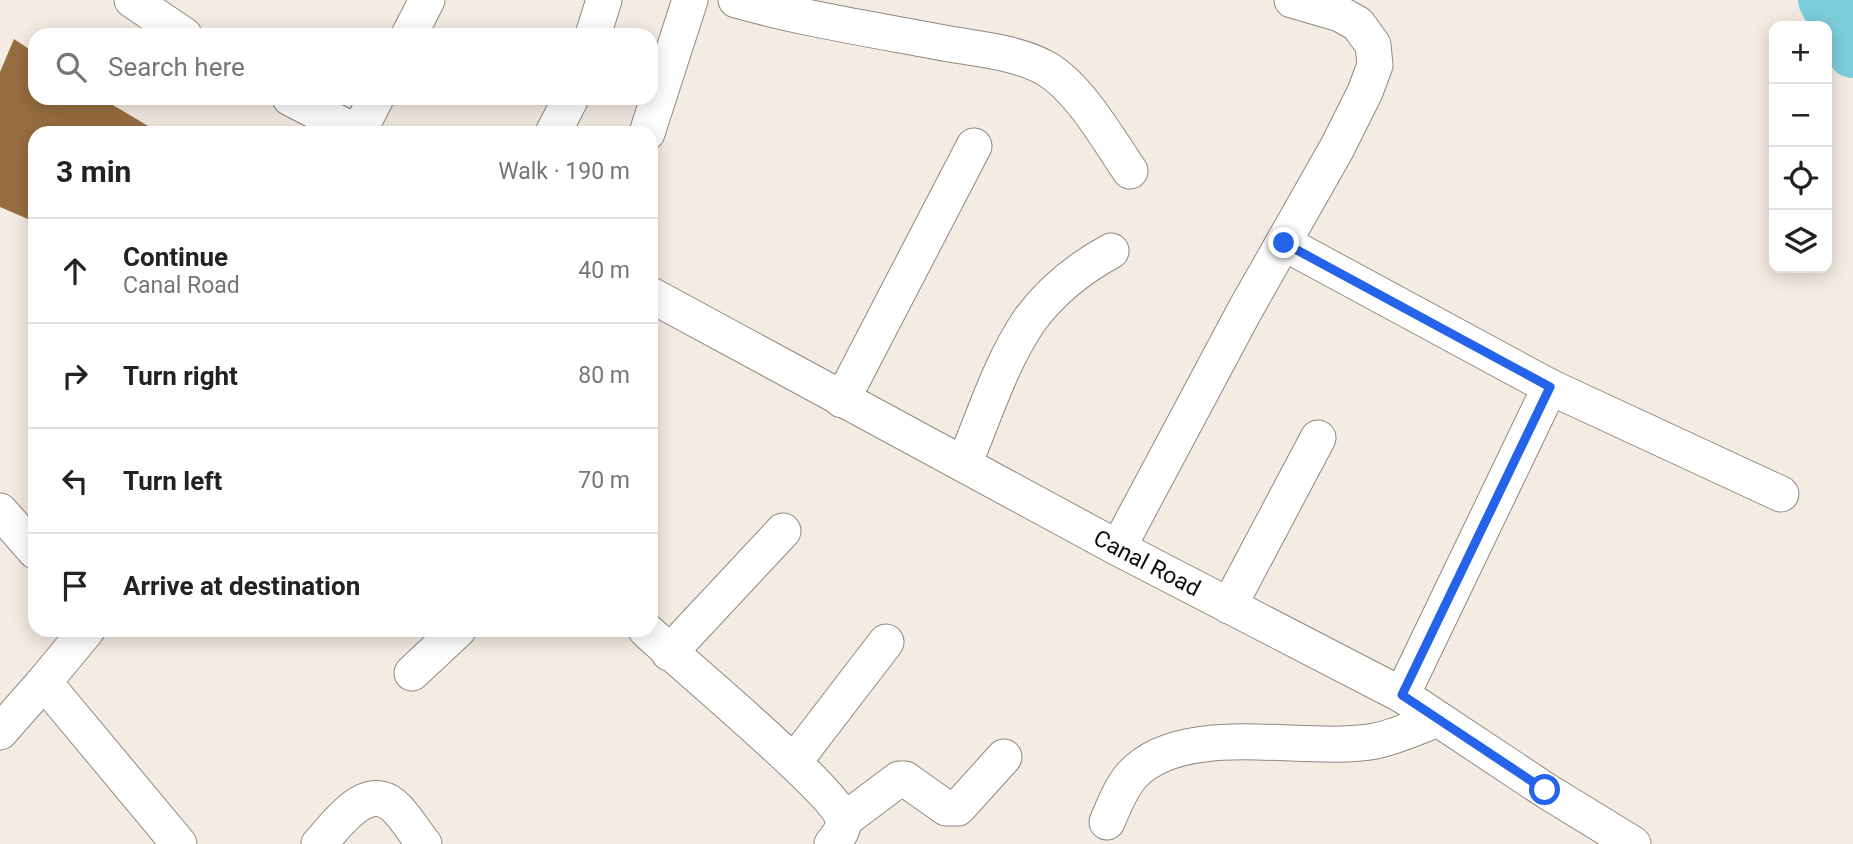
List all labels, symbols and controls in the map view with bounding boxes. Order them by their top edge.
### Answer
map controls [1769,21,1832,273]
button: + [1769,21,1832,84]
search box [28,28,658,105]
icon: search [52,48,90,86]
text: Search here [108,52,245,82]
button: − [1769,84,1832,147]
button: locate [1769,147,1832,210]
text: 3 min [56,154,131,189]
text: Walk · 190 m [498,158,630,185]
button: layers [1769,210,1832,273]
route end [1268,227,1299,258]
text: Continue [123,242,228,272]
icon: ahead [56,252,94,290]
text: 40 m [578,257,630,284]
text: Canal Road [123,272,240,299]
icon: right [56,357,94,395]
text: Turn right [123,361,238,391]
text: 80 m [578,362,630,389]
icon: left [56,462,94,500]
text: Turn left [123,466,222,496]
text: 70 m [578,467,630,494]
street label: Canal Road [1089,524,1205,602]
icon: arrive [56,567,94,605]
text: Arrive at destination [123,571,360,601]
route start [1529,774,1560,805]

